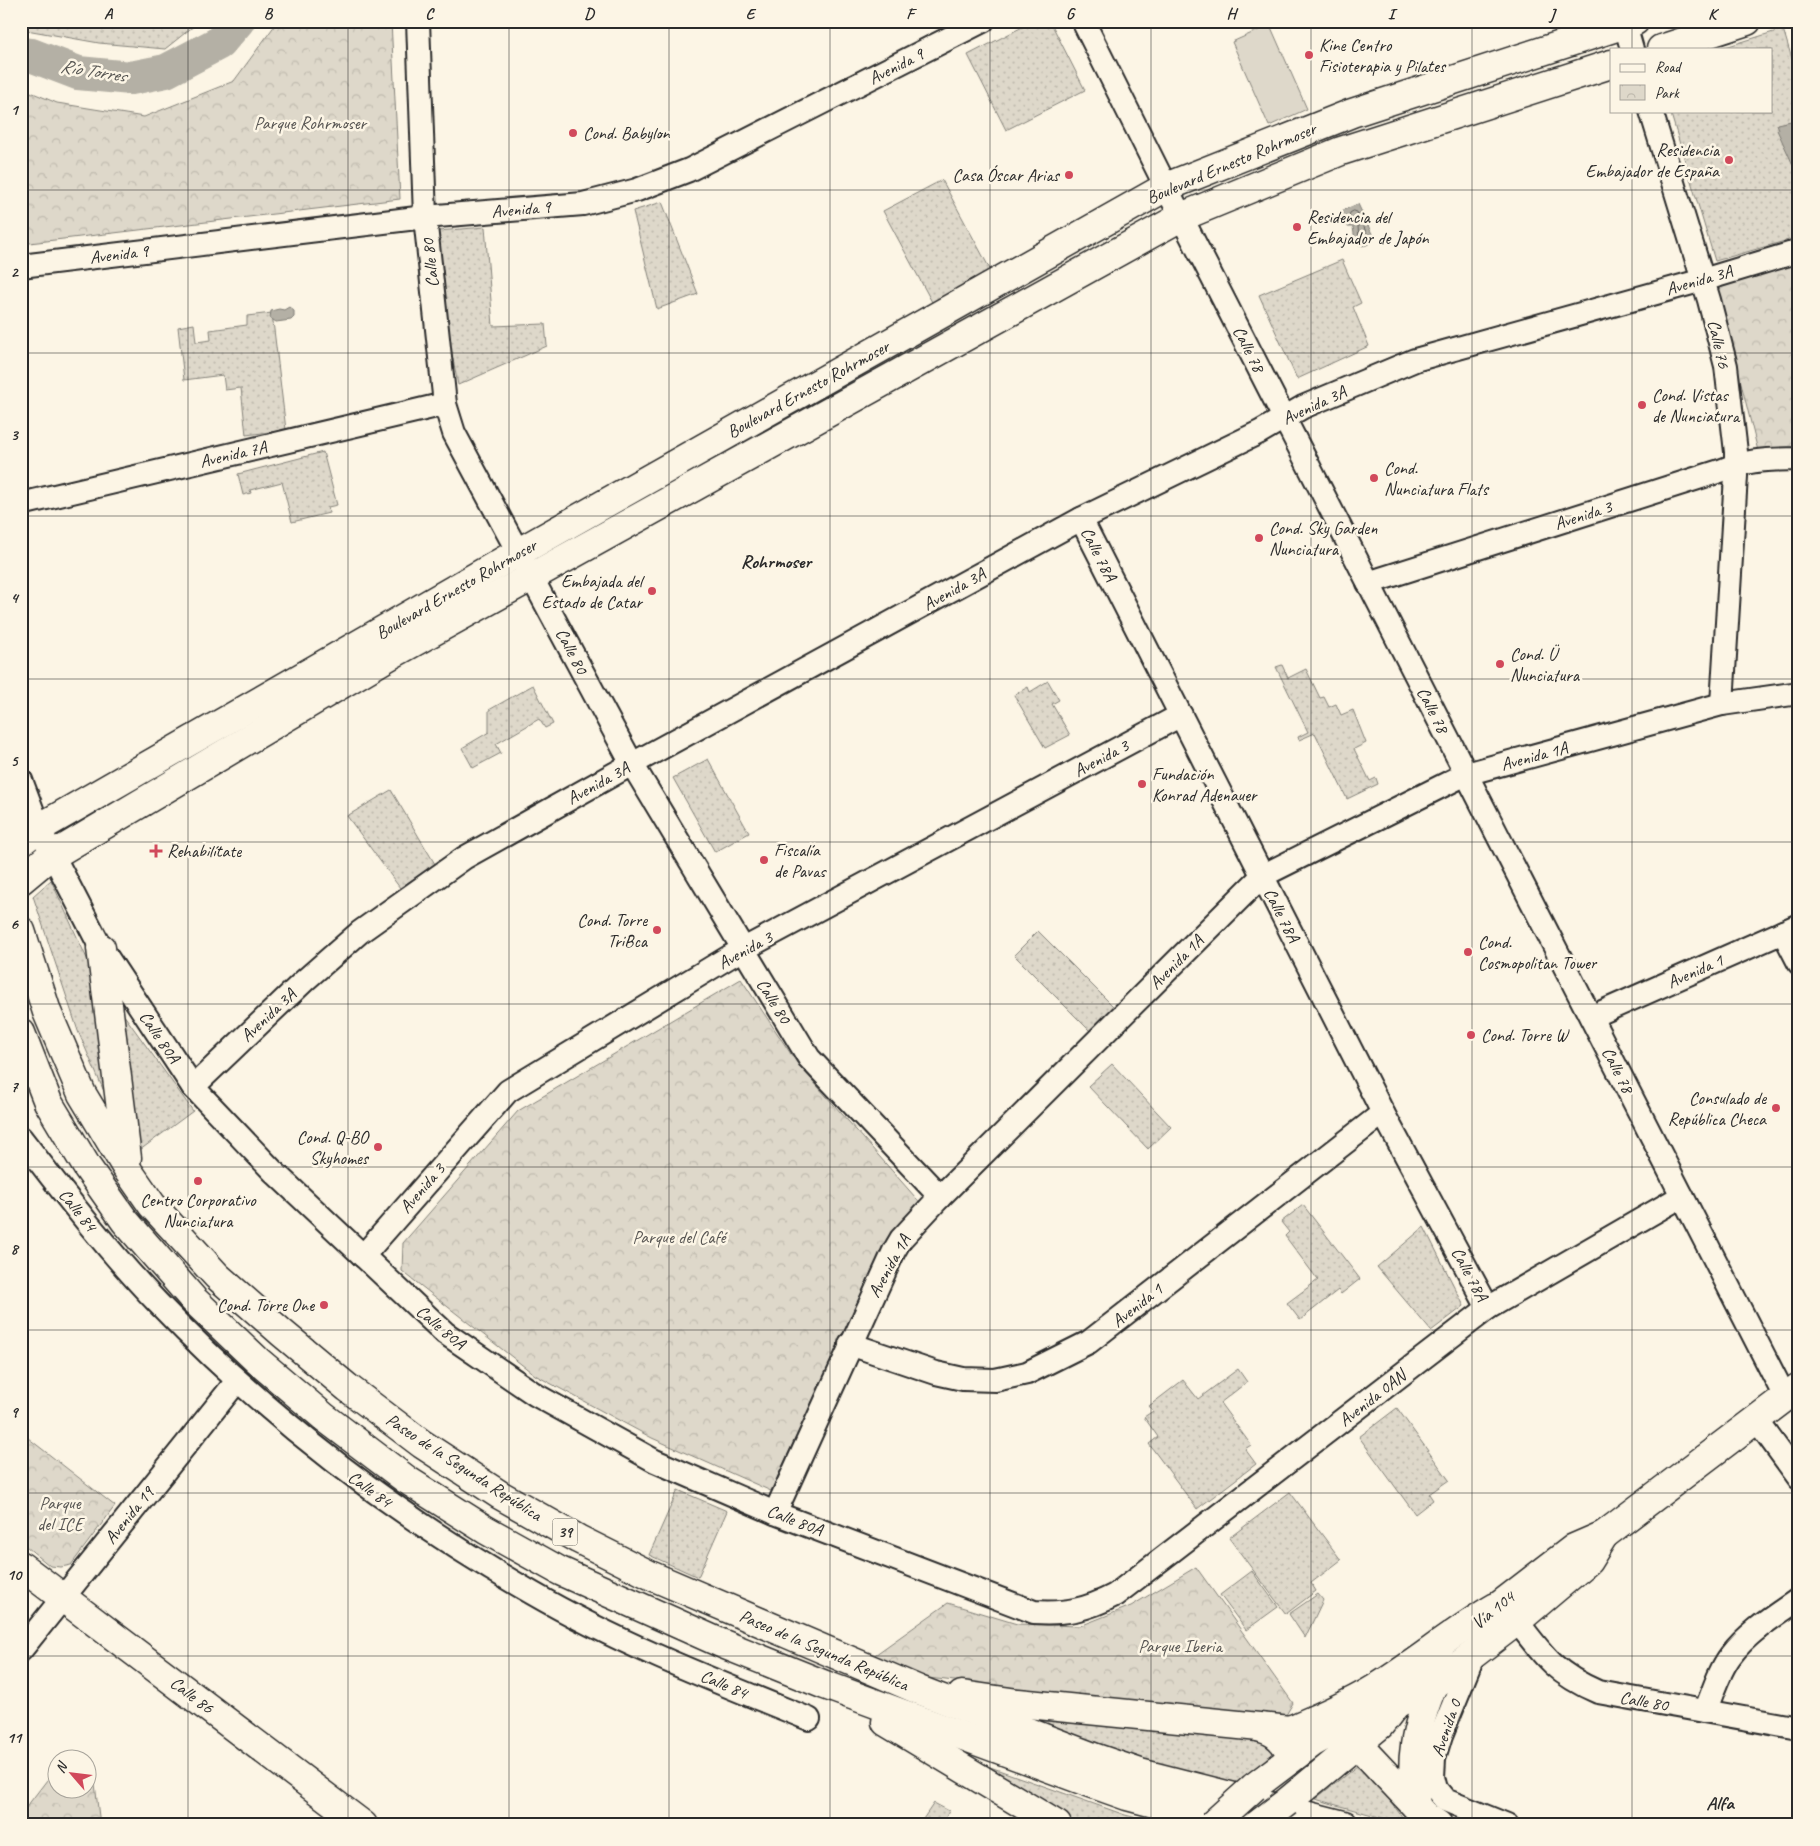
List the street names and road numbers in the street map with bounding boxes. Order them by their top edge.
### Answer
street label: Avenida 9 [865,42,929,89]
street label: Boulevard Ernesto Rohrmoser [1143,116,1321,209]
street label: Avenida 9 [491,195,553,223]
street label: Calle 80 [416,236,443,288]
street label: Avenida 9 [88,239,152,269]
street label: Avenida 3A [1663,260,1736,300]
street label: Calle 76 [1703,318,1735,371]
street label: Calle 78 [1228,322,1271,377]
street label: Boulevard Ernesto Rohrmoser [723,334,895,443]
street label: Avenida 3A [1278,380,1350,429]
street label: Avenida 7A [197,435,270,472]
street label: Avenida 3 [1551,495,1616,535]
street label: Calle 78A [1076,523,1122,586]
street label: Boulevard Ernesto Rohrmoser [372,533,543,644]
street label: Avenida 3A [919,562,990,615]
street label: Calle 80 [551,624,594,679]
street label: Calle 78 [1412,683,1455,738]
street label: Avenida 3 [1070,734,1134,782]
street label: Avenida 1A [1498,736,1571,775]
street label: Avenida 3A [563,756,634,809]
street label: Calle 78A [1259,884,1305,947]
street label: Avenida 3 [714,925,778,974]
street label: Avenida 1A [1144,929,1209,994]
street label: Avenida 1 [1664,949,1727,993]
street label: Calle 80 [752,974,797,1029]
street label: Avenida 3A [236,983,301,1046]
street label: Calle 80A [135,1007,186,1068]
street label: Calle 78 [1597,1043,1640,1098]
street label: Avenida 3 [394,1157,451,1218]
street label: Calle 84 [54,1184,103,1237]
street label: Avenida 1A [863,1230,916,1301]
street label: Calle 78A [1447,1243,1494,1306]
street label: Avenida 1 [1107,1278,1168,1332]
street label: Calle 80A [412,1300,471,1355]
street label: Avenida 0AN [1334,1363,1412,1431]
street label: Paseo de la Segunda República [382,1408,548,1527]
street label: Calle 84 [344,1466,398,1513]
street label: Avenida 19 [99,1480,160,1548]
street label: Calle 80A [764,1499,827,1541]
road number: 39 [552,1518,578,1545]
street label: Vía 104 [1467,1585,1520,1634]
street label: Paseo de la Segunda República [736,1604,913,1696]
street label: Calle 84 [697,1664,753,1704]
street label: Calle 86 [166,1672,219,1719]
street label: Calle 80 [1618,1686,1672,1716]
street label: Avenida 0 [1426,1695,1467,1760]

